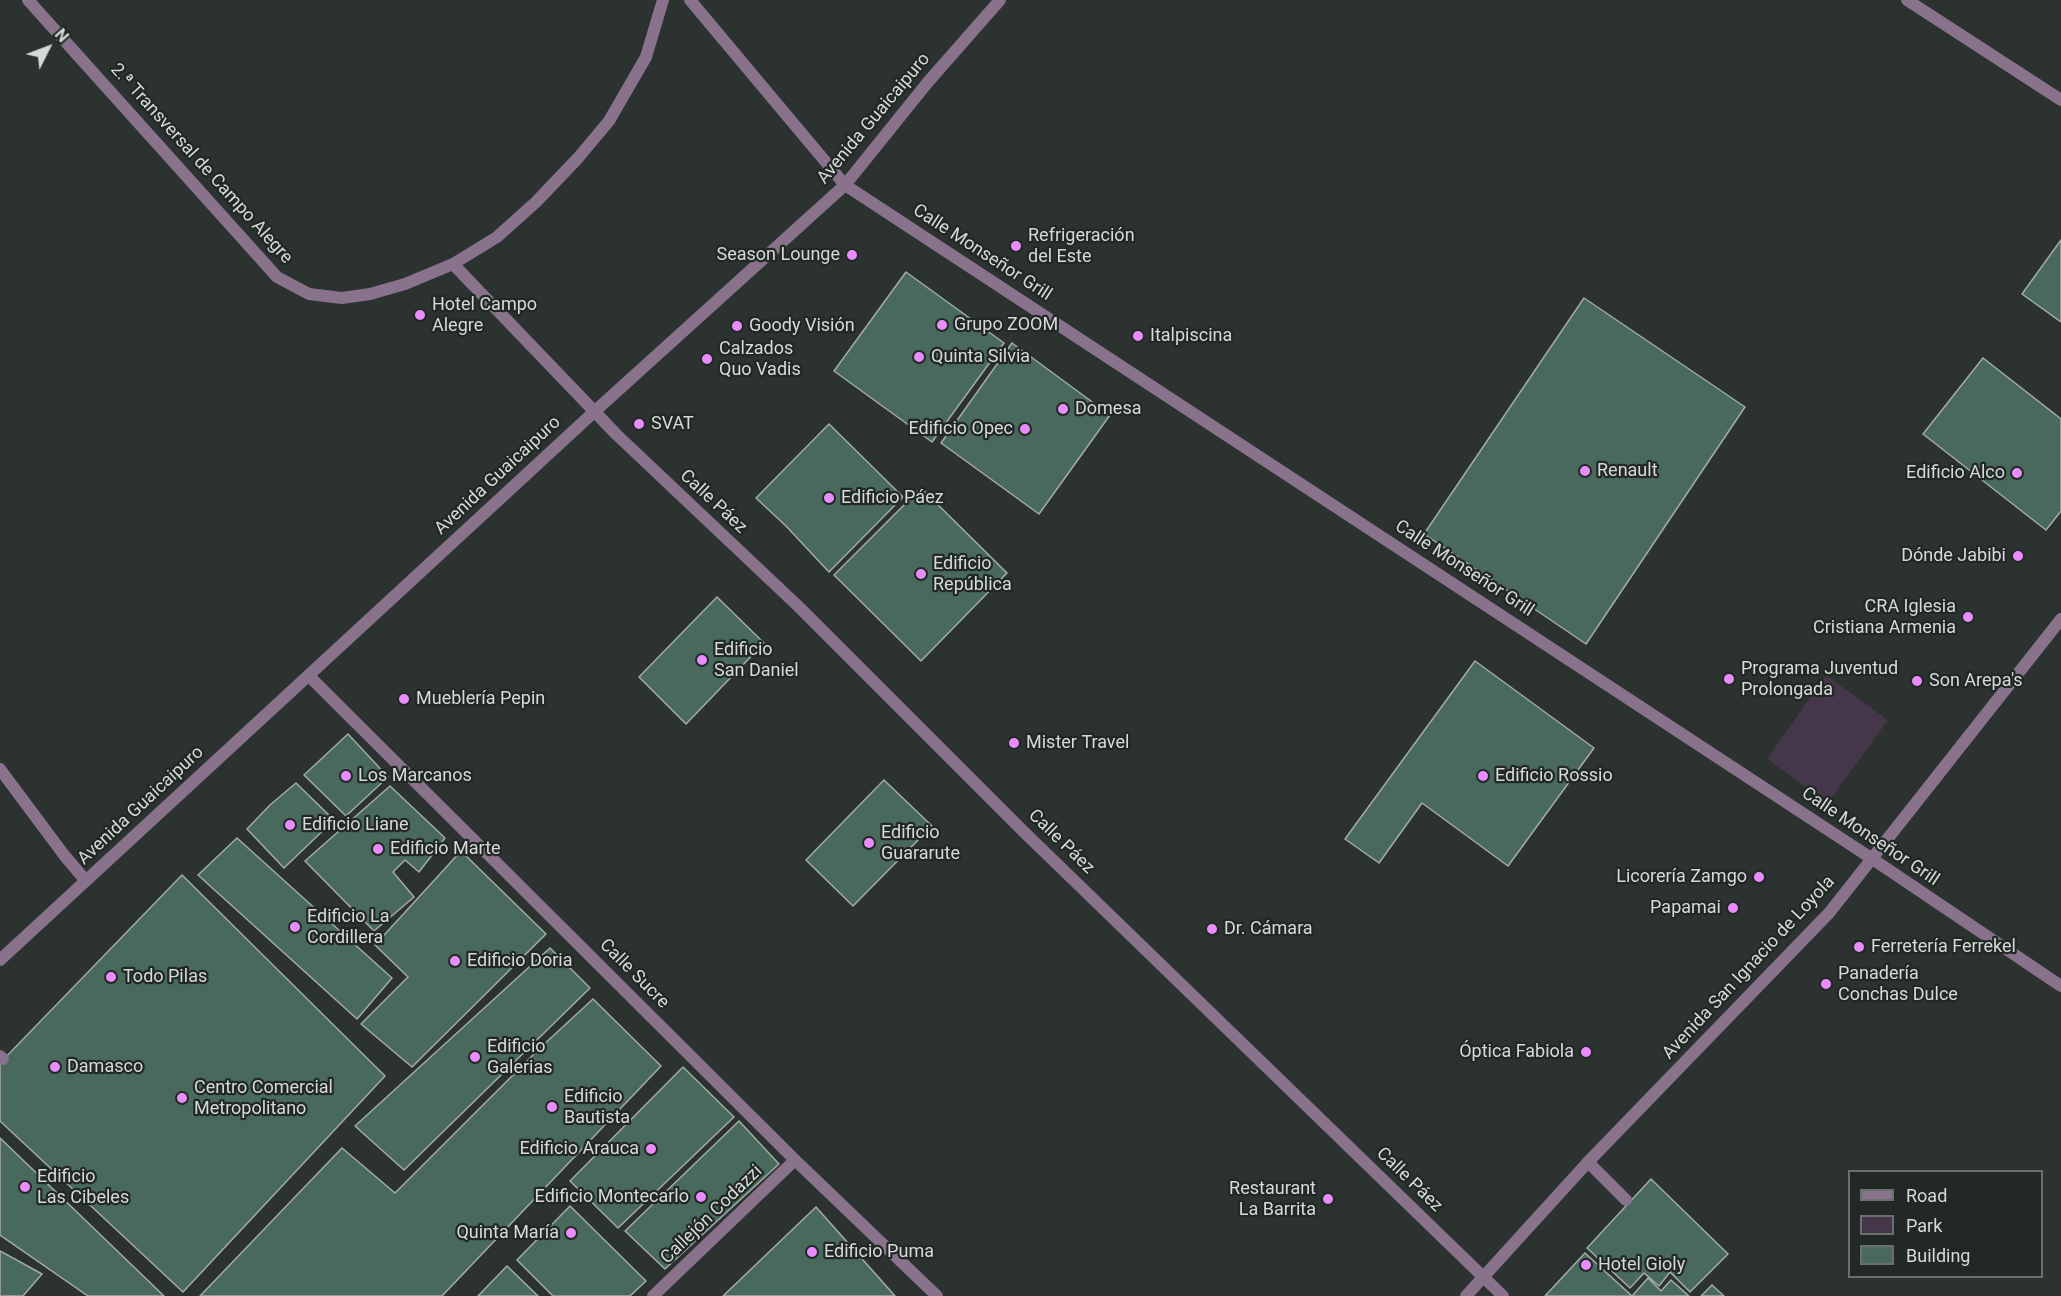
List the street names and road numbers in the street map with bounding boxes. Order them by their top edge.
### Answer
street label: Avenida Guaicaipuro [813,49,935,189]
street label: 2.ª Transversal de Campo Alegre [105,59,297,269]
street label: Calle Monseñor Grill [908,200,1056,306]
street label: Avenida Guaicaipuro [431,412,565,540]
street label: Calle Páez [675,466,751,538]
street label: Calle Monseñor Grill [1390,516,1538,622]
street label: Avenida Guaicaipuro [74,742,208,870]
street label: Calle Monseñor Grill [1797,783,1943,891]
street label: Calle Páez [1023,805,1099,879]
street label: Avenida San Ignacio de Loyola [1658,872,1840,1064]
street label: Calle Sucre [595,935,673,1013]
street label: Calle Páez [1371,1143,1447,1217]
street label: Callejón Codazzi [657,1161,767,1269]

